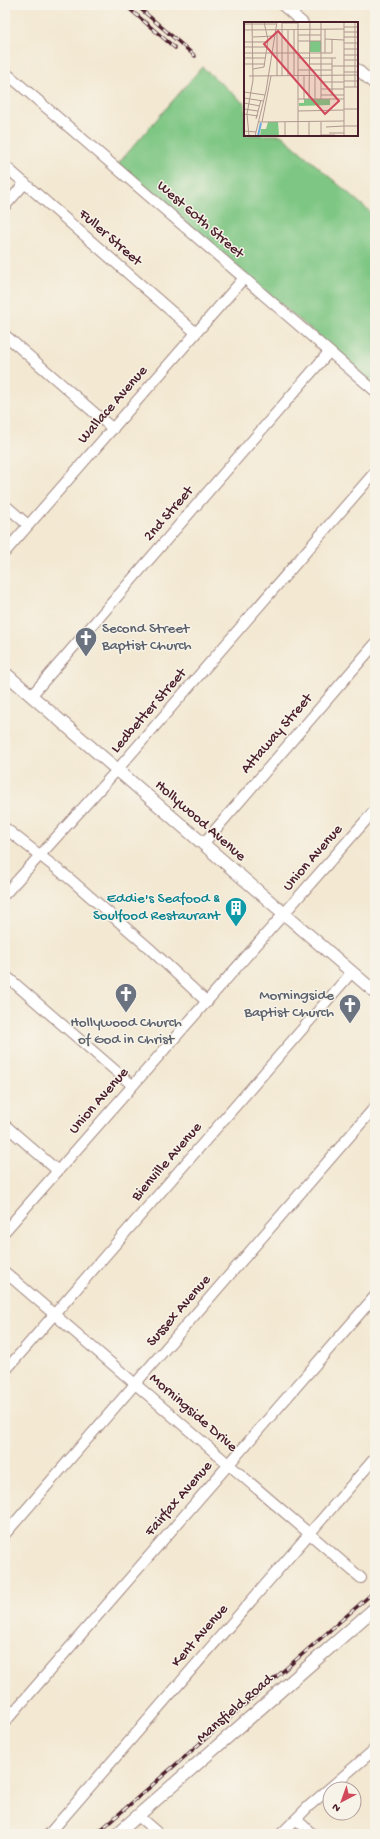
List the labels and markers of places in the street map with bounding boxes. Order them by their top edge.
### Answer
place label: Second Street Baptist Church [101,620,192,655]
church icon: Second Street Baptist Church [73,625,99,658]
place label: Eddie's Seafood & Soulfood Restaurant [93,890,222,925]
building icon: Eddie's Seafood & Soulfood Restaurant [223,895,249,928]
church icon: Hollywood Church of God in Christ [113,981,139,1014]
place label: Morningside Baptist Church [243,987,334,1022]
church icon: Morningside Baptist Church [337,992,363,1025]
place label: Hollywood Church of God in Christ [70,1014,182,1049]

